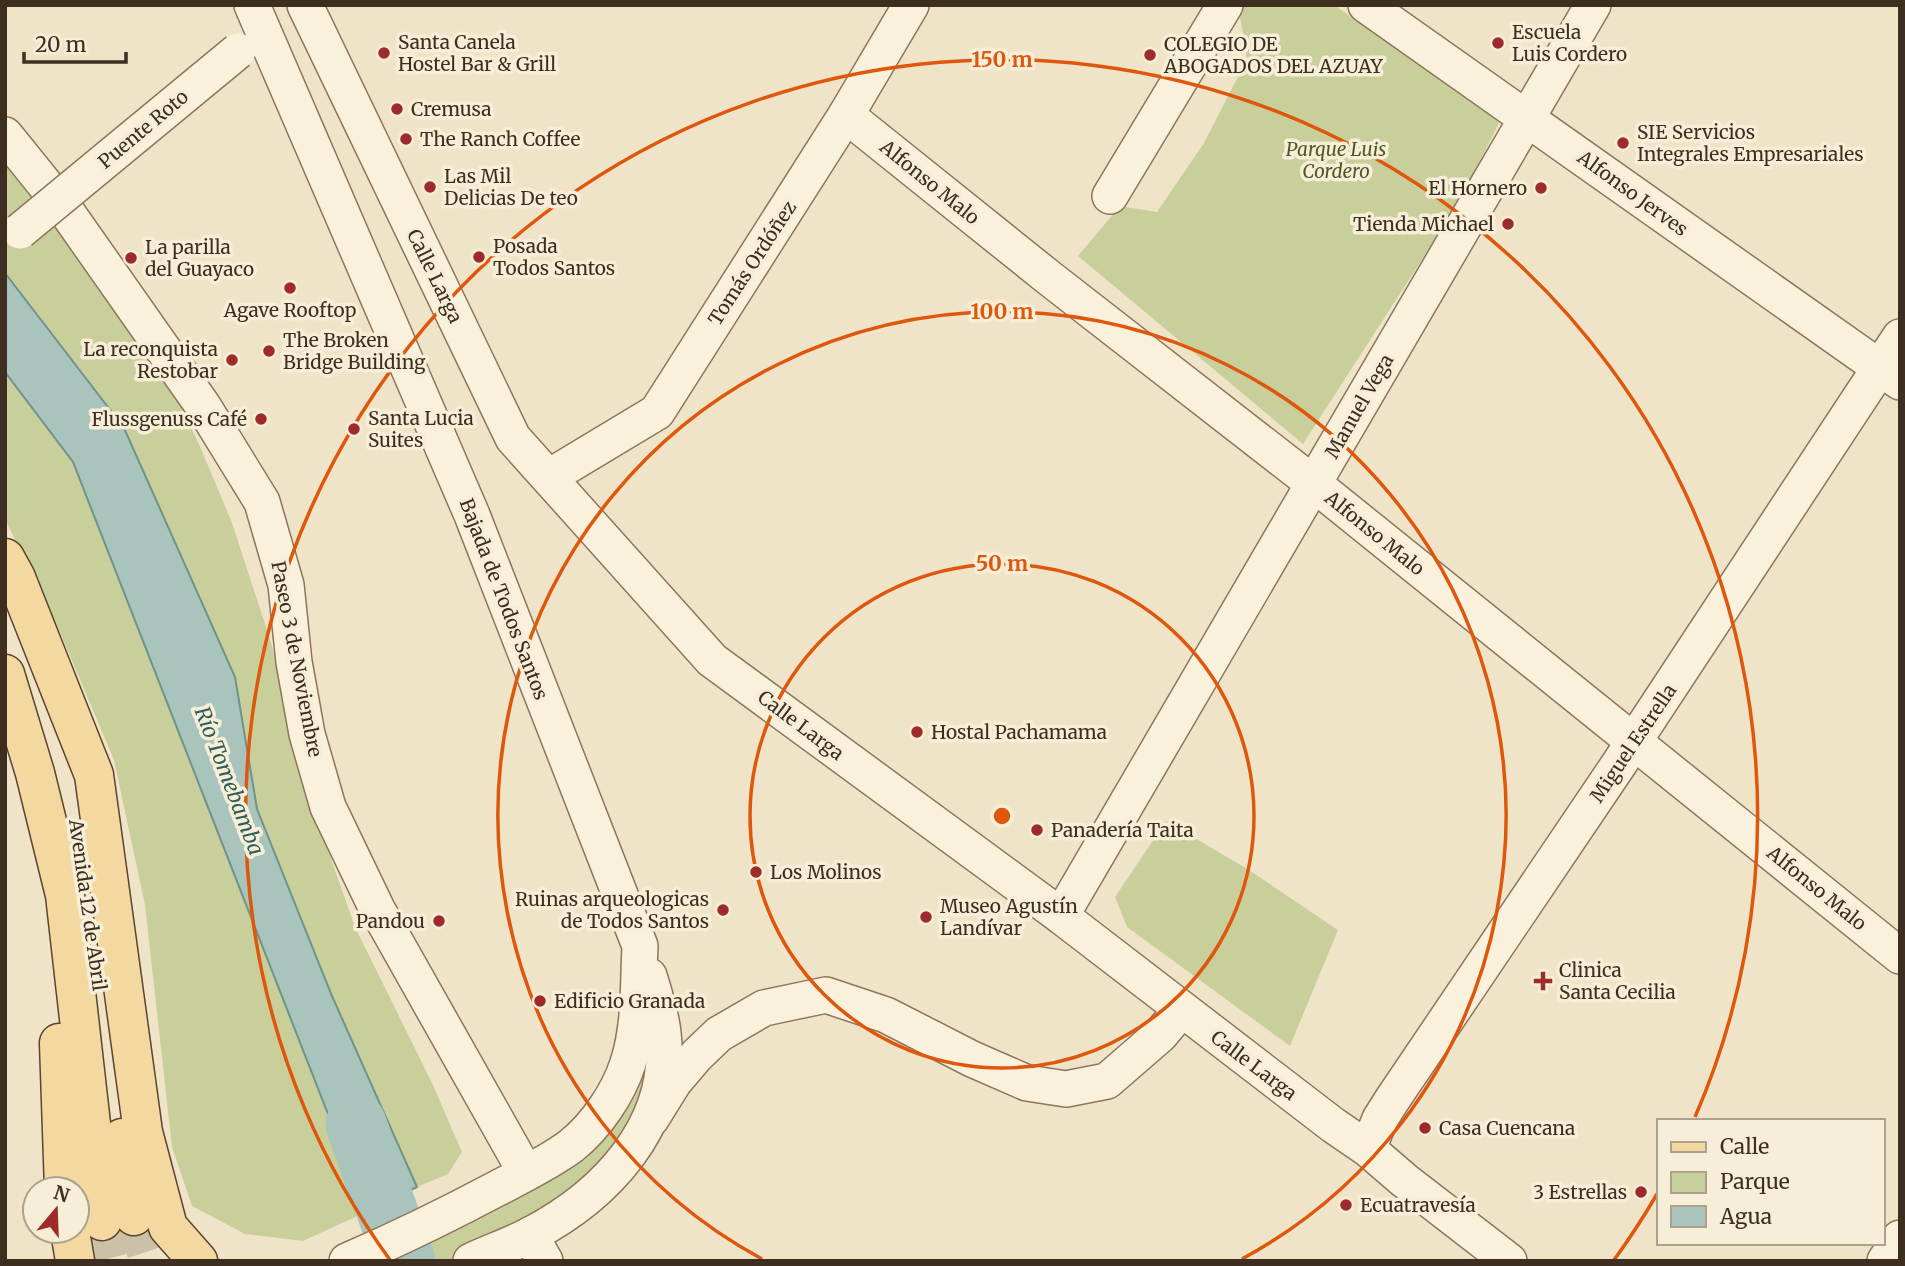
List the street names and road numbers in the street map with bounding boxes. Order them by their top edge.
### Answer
street label: Puente Roto [93,84,193,174]
street label: Alfonso Malo [875,134,985,229]
street label: Alfonso Jerves [1572,144,1693,241]
street label: Tomás Ordóñez [703,196,801,330]
street label: Calle Larga [402,225,468,327]
street label: Manuel Vega [1319,350,1399,462]
street label: Alfonso Malo [1320,485,1430,580]
street label: Bajada de Todos Santos [455,495,553,703]
street label: Paseo 3 de Noviembre [266,559,328,759]
street label: Miguel Estrella [1585,679,1681,807]
street label: Calle Larga [753,685,849,765]
street label: Avenida 12 de Abril [64,817,112,992]
street label: Alfonso Malo [1762,840,1872,935]
street label: Calle Larga [1206,1025,1302,1105]

